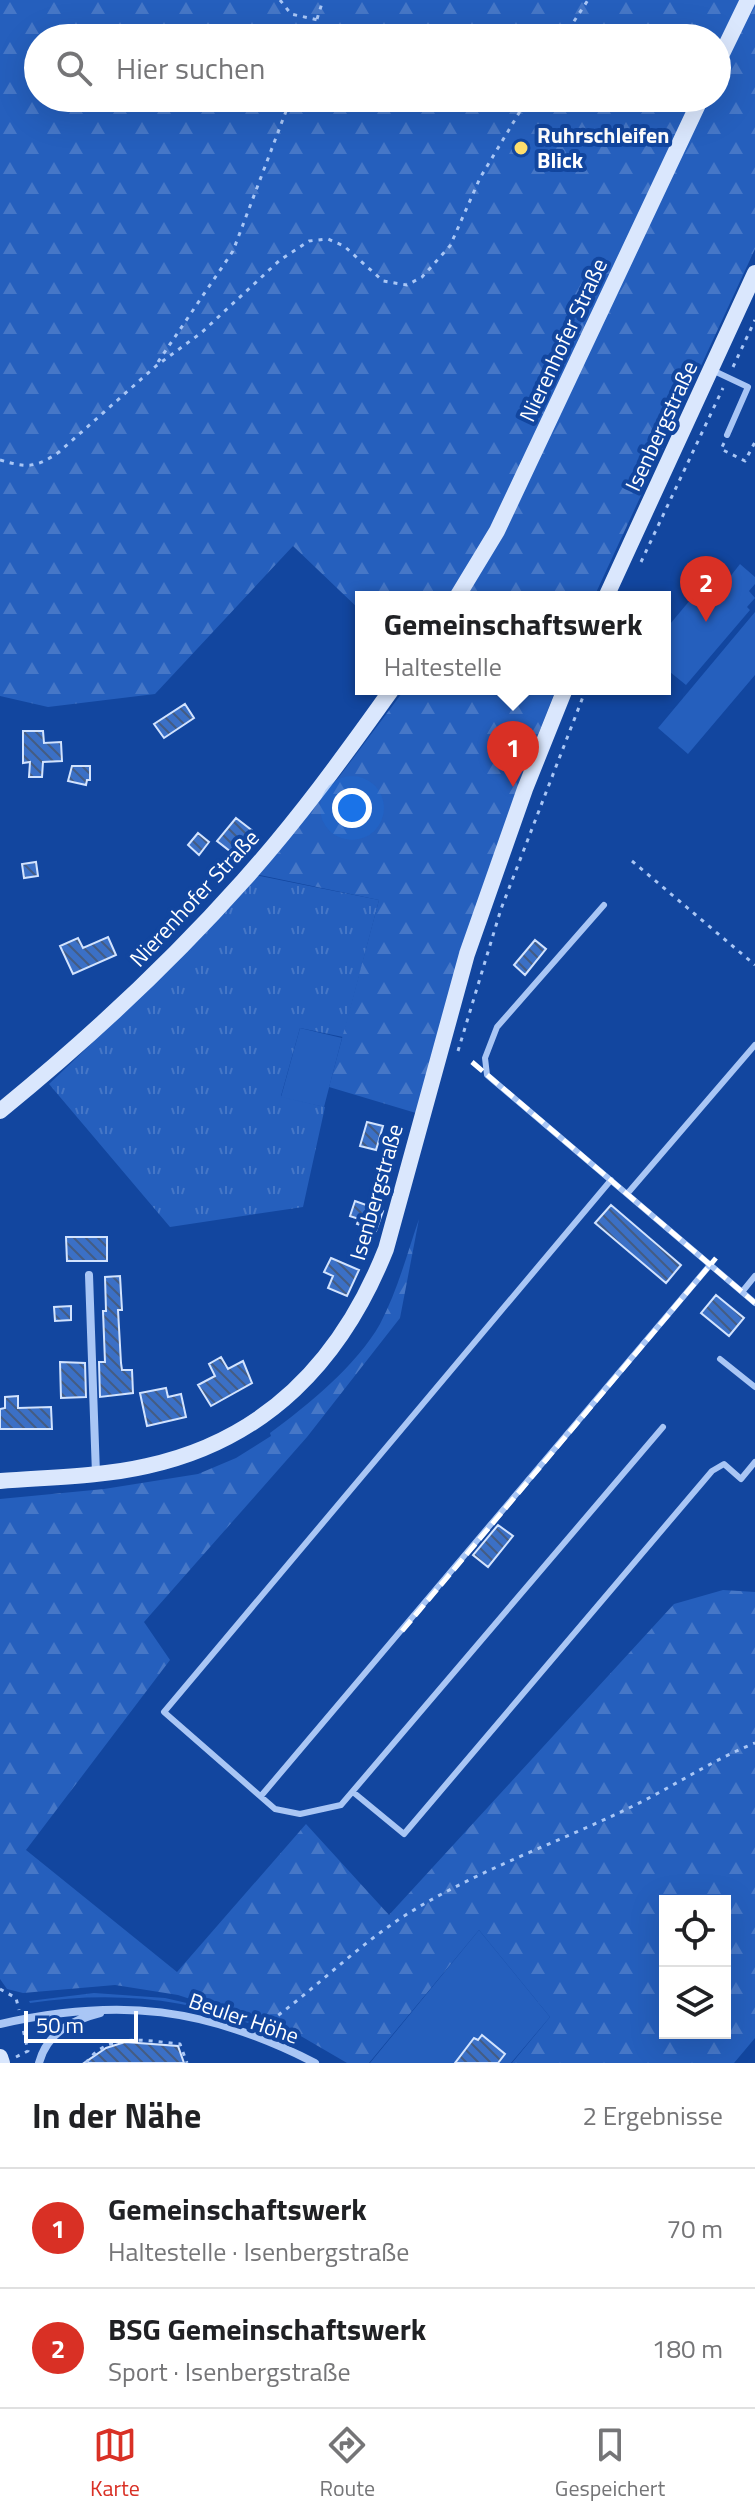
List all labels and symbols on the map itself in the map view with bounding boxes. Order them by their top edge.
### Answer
place label: Ruhrschleifen Blick [537,118,670,177]
marker: Ruhrschleifen Blick [512,139,530,157]
street label: Nierenhofer Straße [510,253,616,427]
street label: Isenbergstraße [616,355,706,497]
pin: 2 [680,556,732,622]
pin: 1 [487,721,539,787]
your location [332,788,372,828]
street label: Nierenhofer Straße [121,822,267,974]
street label: Isenbergstraße [340,1120,412,1264]
street label: Beuler Höhe [184,1983,304,2053]
scale bar [24,2007,138,2043]

